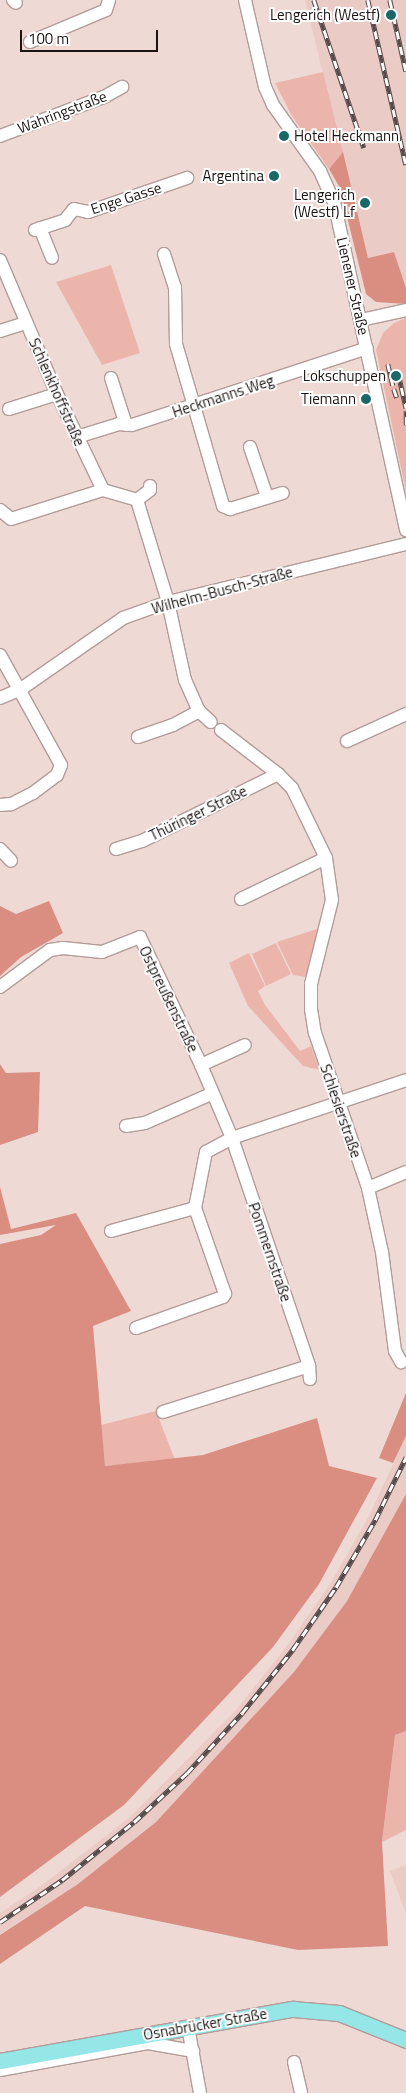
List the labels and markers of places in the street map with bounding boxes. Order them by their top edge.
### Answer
place label: Lengerich (Westf) [270,6,380,24]
marker: Lengerich (Westf) [384,8,398,22]
place label: Hotel Heckmann [294,127,399,145]
marker: Hotel Heckmann [278,130,290,142]
place label: Argentina [203,167,264,185]
marker: Argentina [268,170,280,182]
place label: Lengerich (Westf) Lf [294,185,355,220]
marker: Lengerich (Westf) Lf [359,197,371,209]
place label: Lokschuppen [303,367,386,385]
marker: Lokschuppen [390,370,402,382]
place label: Tiemann [301,390,356,408]
marker: Tiemann [360,393,372,405]

